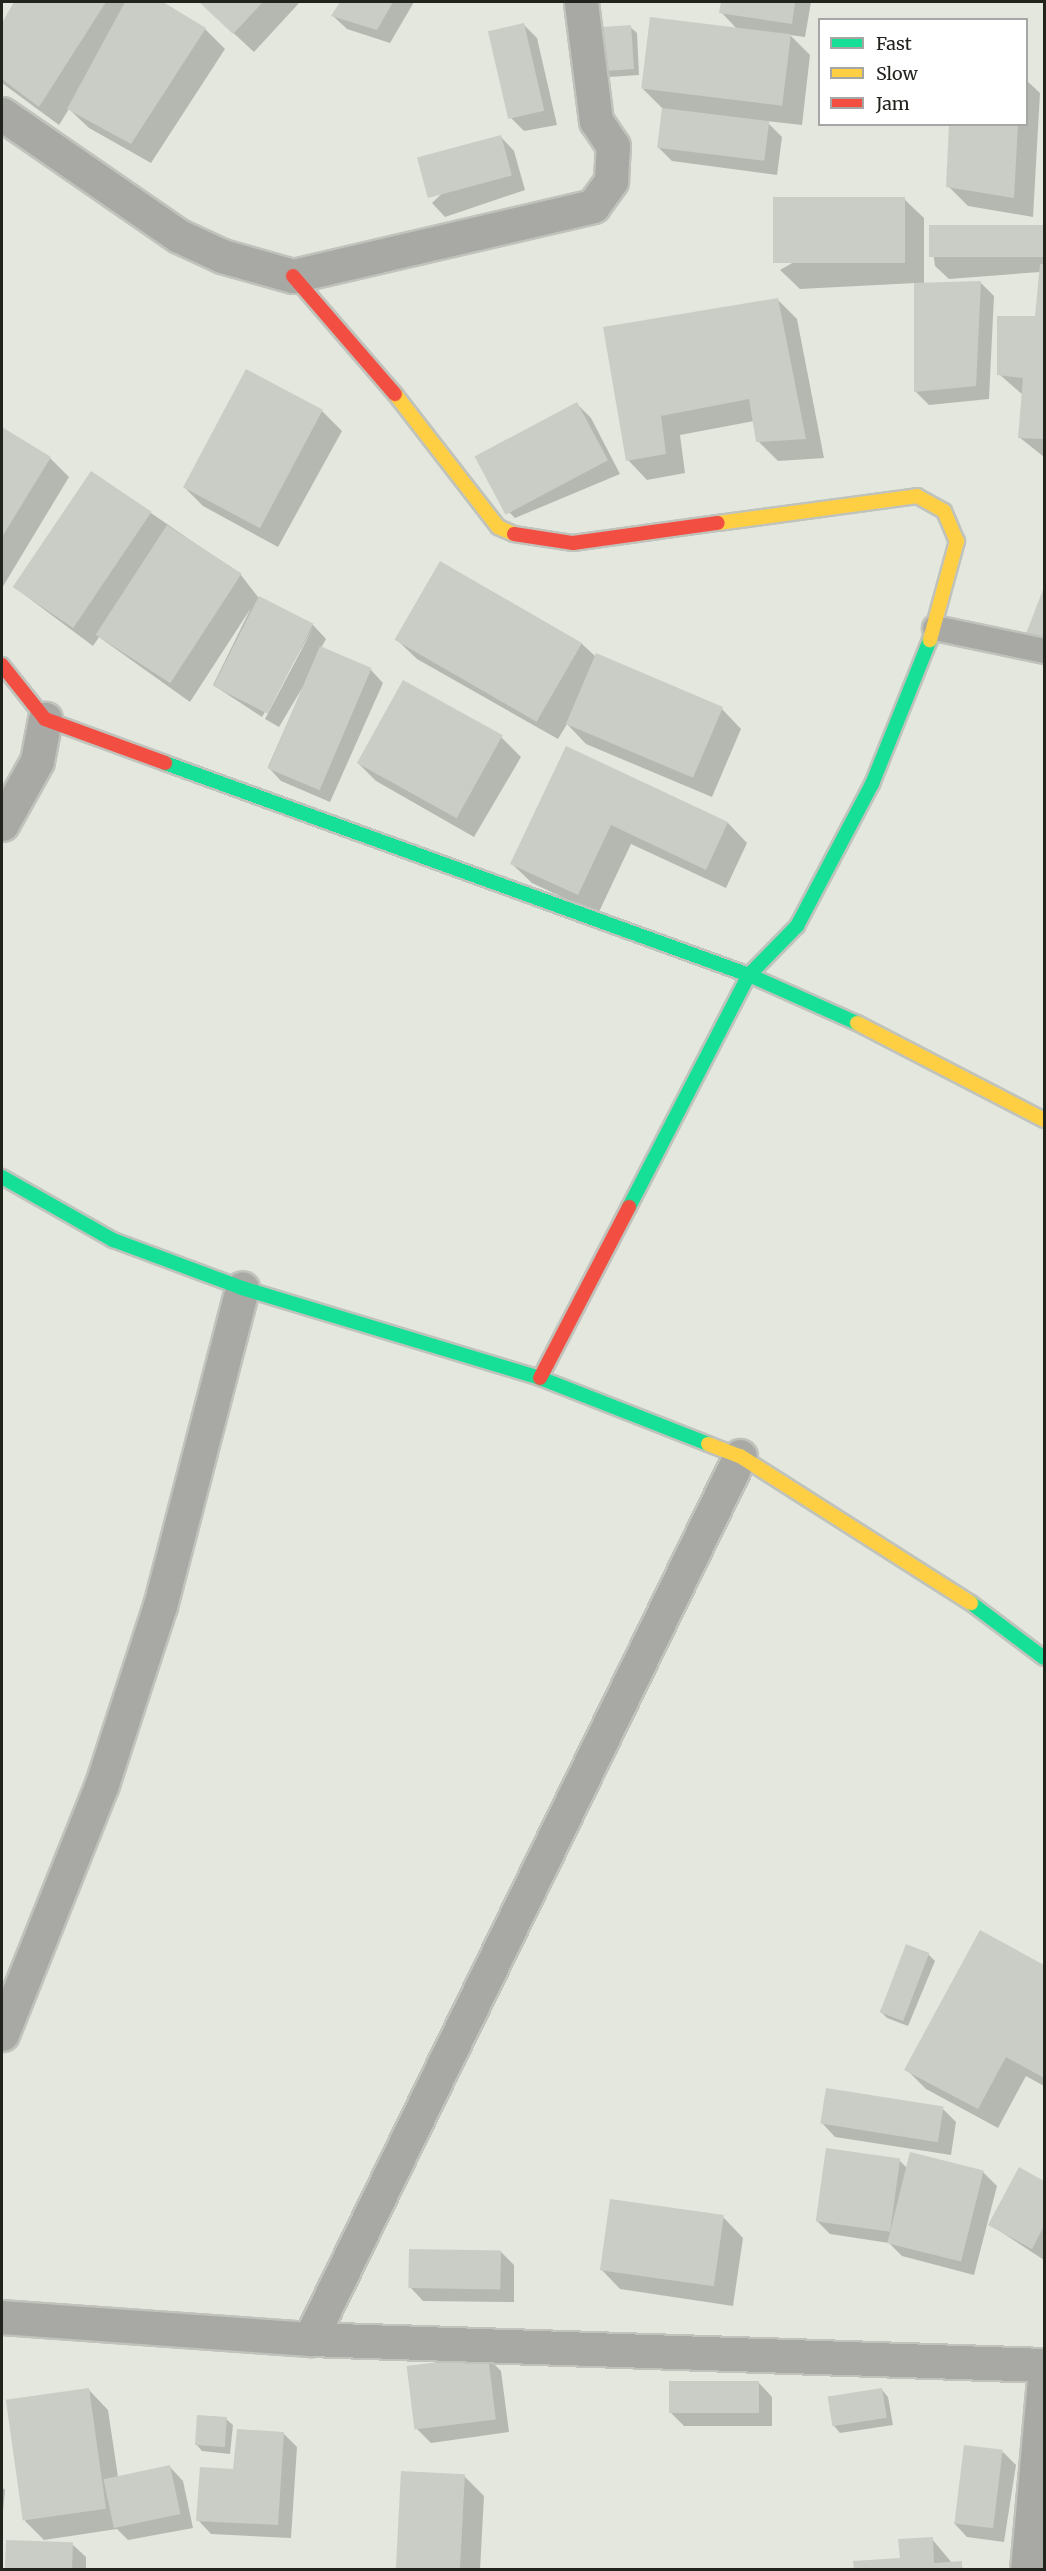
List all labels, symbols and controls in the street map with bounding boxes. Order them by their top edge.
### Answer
legend [818,18,1028,126]
text: Fast [876,32,912,55]
text: Slow [876,62,918,85]
text: Jam [876,92,910,115]

